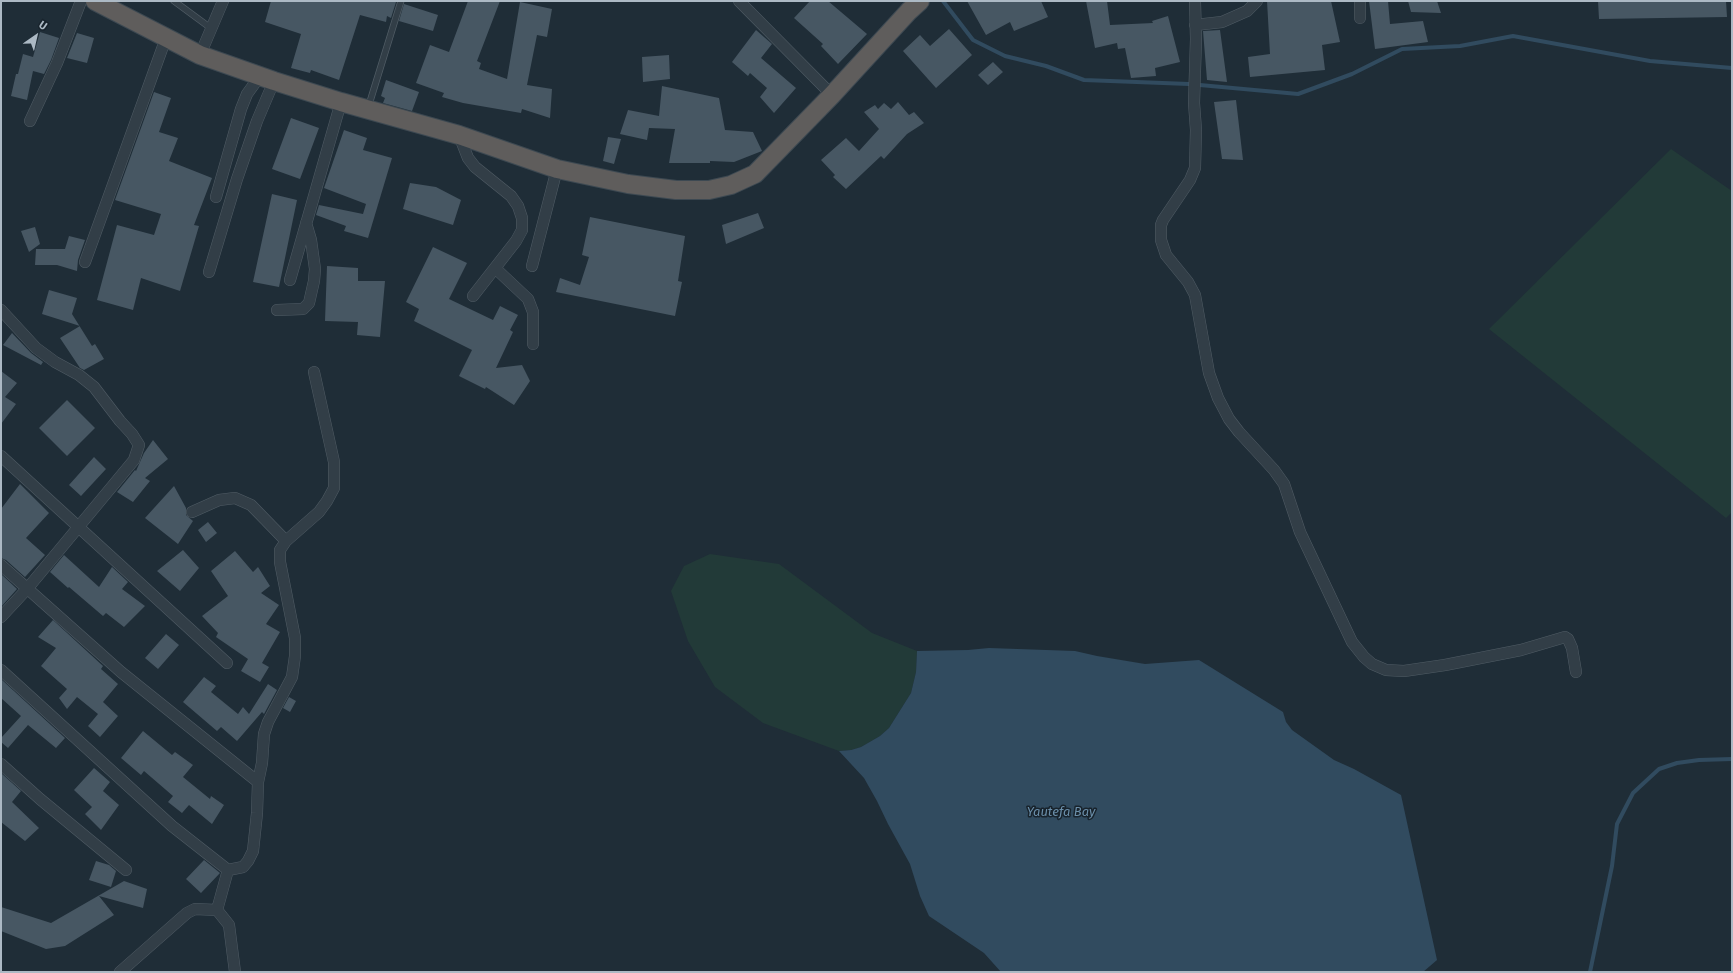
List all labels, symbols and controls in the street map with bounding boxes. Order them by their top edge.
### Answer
north arrow [16,16,56,56]
text: U [36,18,50,33]
water label: Yautefa Bay [1027,804,1095,820]

